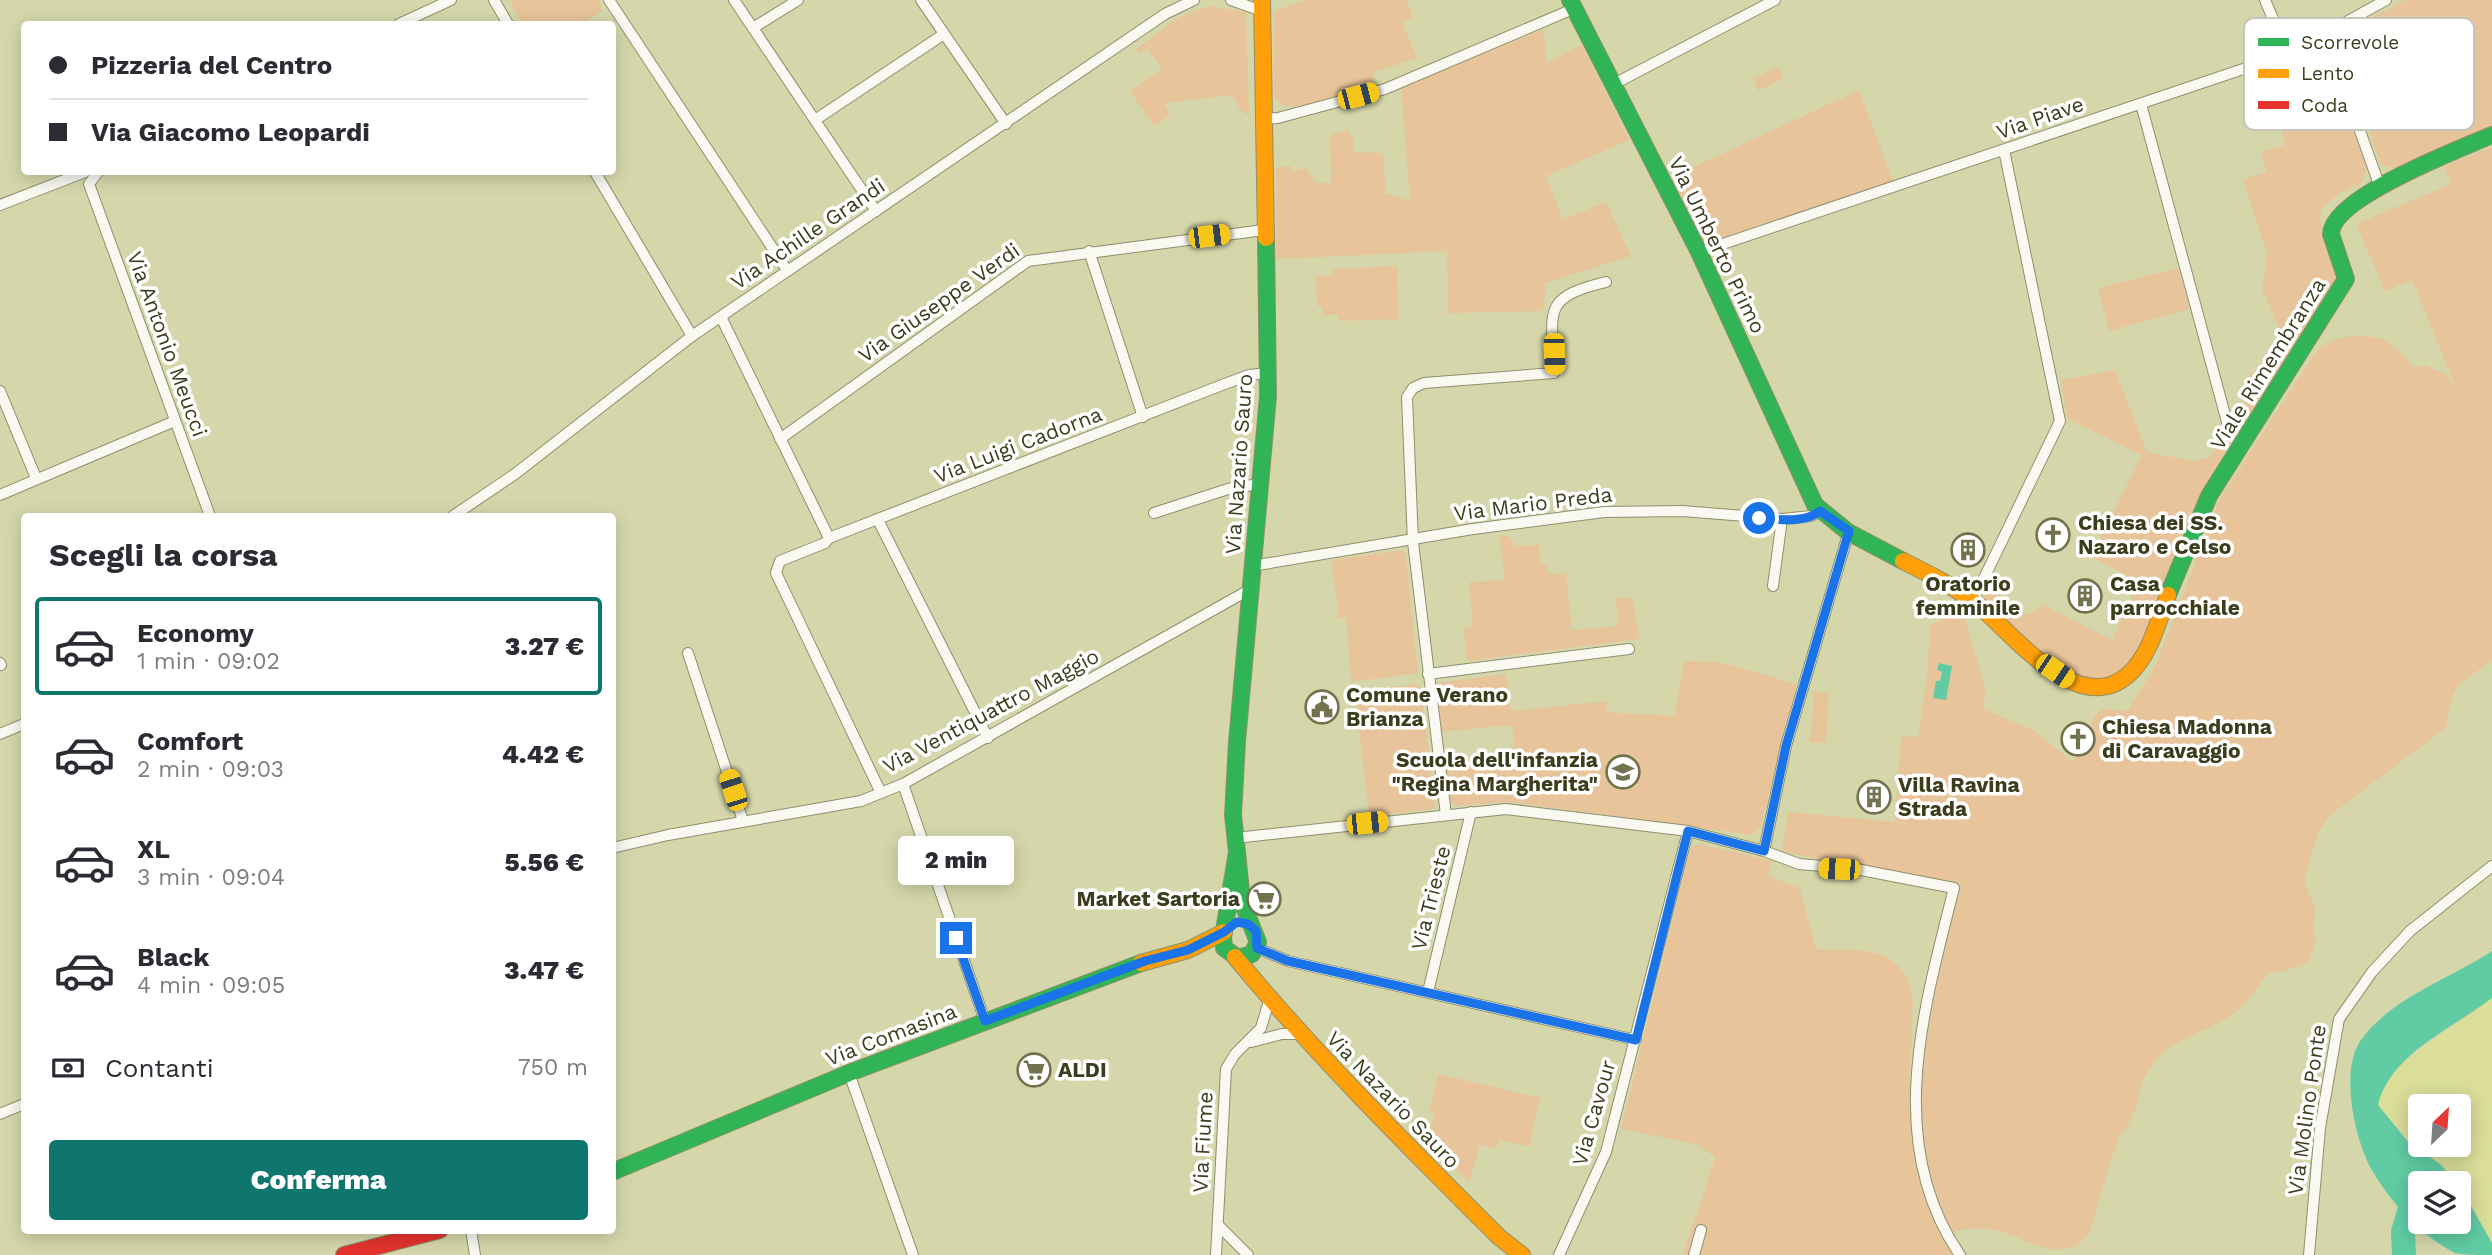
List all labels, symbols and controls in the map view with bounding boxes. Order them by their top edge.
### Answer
legend [2244,18,2474,130]
text: Scorrevole [2301,31,2399,54]
text: Pizzeria del Centro [91,50,332,80]
text: Lento [2301,62,2354,85]
car [1335,80,1382,112]
street label: Via Piave [1993,91,2087,144]
text: Coda [2301,94,2348,117]
text: Via Giacomo Leopardi [91,117,370,147]
street label: Via Umberto Primo [1664,152,1771,337]
street label: Via Achille Grandi [726,173,889,294]
car [1187,223,1232,249]
street label: Via Giuseppe Verdi [853,237,1024,368]
street label: Via Antonio Meucci [122,248,213,440]
street label: Viale Rimembranza [2205,273,2331,454]
car [1543,333,1566,375]
street label: Via Nazario Sauro [1220,373,1257,555]
street label: Via Luigi Cadorna [930,401,1106,488]
street label: Via Mario Preda [1452,481,1614,526]
route start [1743,502,1775,534]
place label: Chiesa dei SS. Nazaro e Celso [2078,510,2231,559]
church icon: Chiesa dei SS. Nazaro e Celso [2034,516,2072,554]
building icon: Oratorio femminile [1949,531,1987,569]
text: Scegli la corsa [49,536,278,574]
place label: Oratorio femminile [1916,571,2020,620]
place label: Casa parrocchiale [2110,571,2240,620]
building icon: Casa parrocchiale [2066,577,2104,615]
icon: car [53,615,116,678]
text: Economy [137,618,254,648]
text: 3.27 € [505,631,584,661]
street label: Via Ventiquattro Maggio [878,643,1103,778]
text: 1 min · 09:02 [137,648,280,675]
car [2032,651,2079,691]
place label: Comune Verano Brianza [1346,682,1508,731]
public building icon: Comune Verano Brianza [1303,688,1341,726]
place label: Chiesa Madonna di Caravaggio [2102,714,2273,763]
church icon: Chiesa Madonna di Caravaggio [2059,720,2097,758]
icon: car [53,723,116,786]
text: Comfort [137,726,243,756]
text: 4.42 € [502,739,584,769]
place label: Scuola dell'infanzia "Regina Margherita" [1391,747,1599,796]
school or university icon: Scuola dell'infanzia "Regina Margherita" [1604,753,1642,791]
text: 2 min · 09:03 [137,756,284,783]
car [717,767,750,813]
place label: Villa Ravina Strada [1898,772,2020,821]
building icon: Villa Ravina Strada [1855,778,1893,816]
car [1346,810,1389,836]
icon: car [53,831,116,894]
text: XL [137,834,170,864]
callout: 2 min [898,836,1014,886]
street label: Via Trieste [1405,843,1456,953]
text: 5.56 € [505,847,584,877]
text: 2 min [925,847,987,874]
car [1818,858,1861,880]
text: 3 min · 09:04 [137,864,285,891]
supermarket icon: Market Sartoria [1245,880,1283,918]
place label: Market Sartoria [1077,886,1241,911]
route end [940,922,972,954]
icon: car [53,939,116,1002]
text: Black [137,942,209,972]
text: 3.47 € [504,955,584,985]
text: 4 min · 09:05 [137,972,285,999]
street label: Via Comasina [822,998,960,1071]
street label: Via Molino Ponte [2282,1023,2331,1197]
street label: Via Nazario Sauro [1322,1026,1465,1173]
icon: cash [49,1049,87,1087]
supermarket icon: ALDI [1015,1051,1053,1089]
text: Contanti [105,1053,214,1083]
text: 750 m [518,1054,588,1081]
place label: ALDI [1058,1057,1107,1082]
street label: Via Cavour [1567,1057,1621,1169]
street label: Via Fiume [1187,1091,1218,1193]
north arrow [2408,1094,2471,1157]
map controls [2408,1094,2471,1234]
button: Conferma [49,1140,588,1220]
button: layers [2408,1171,2471,1234]

